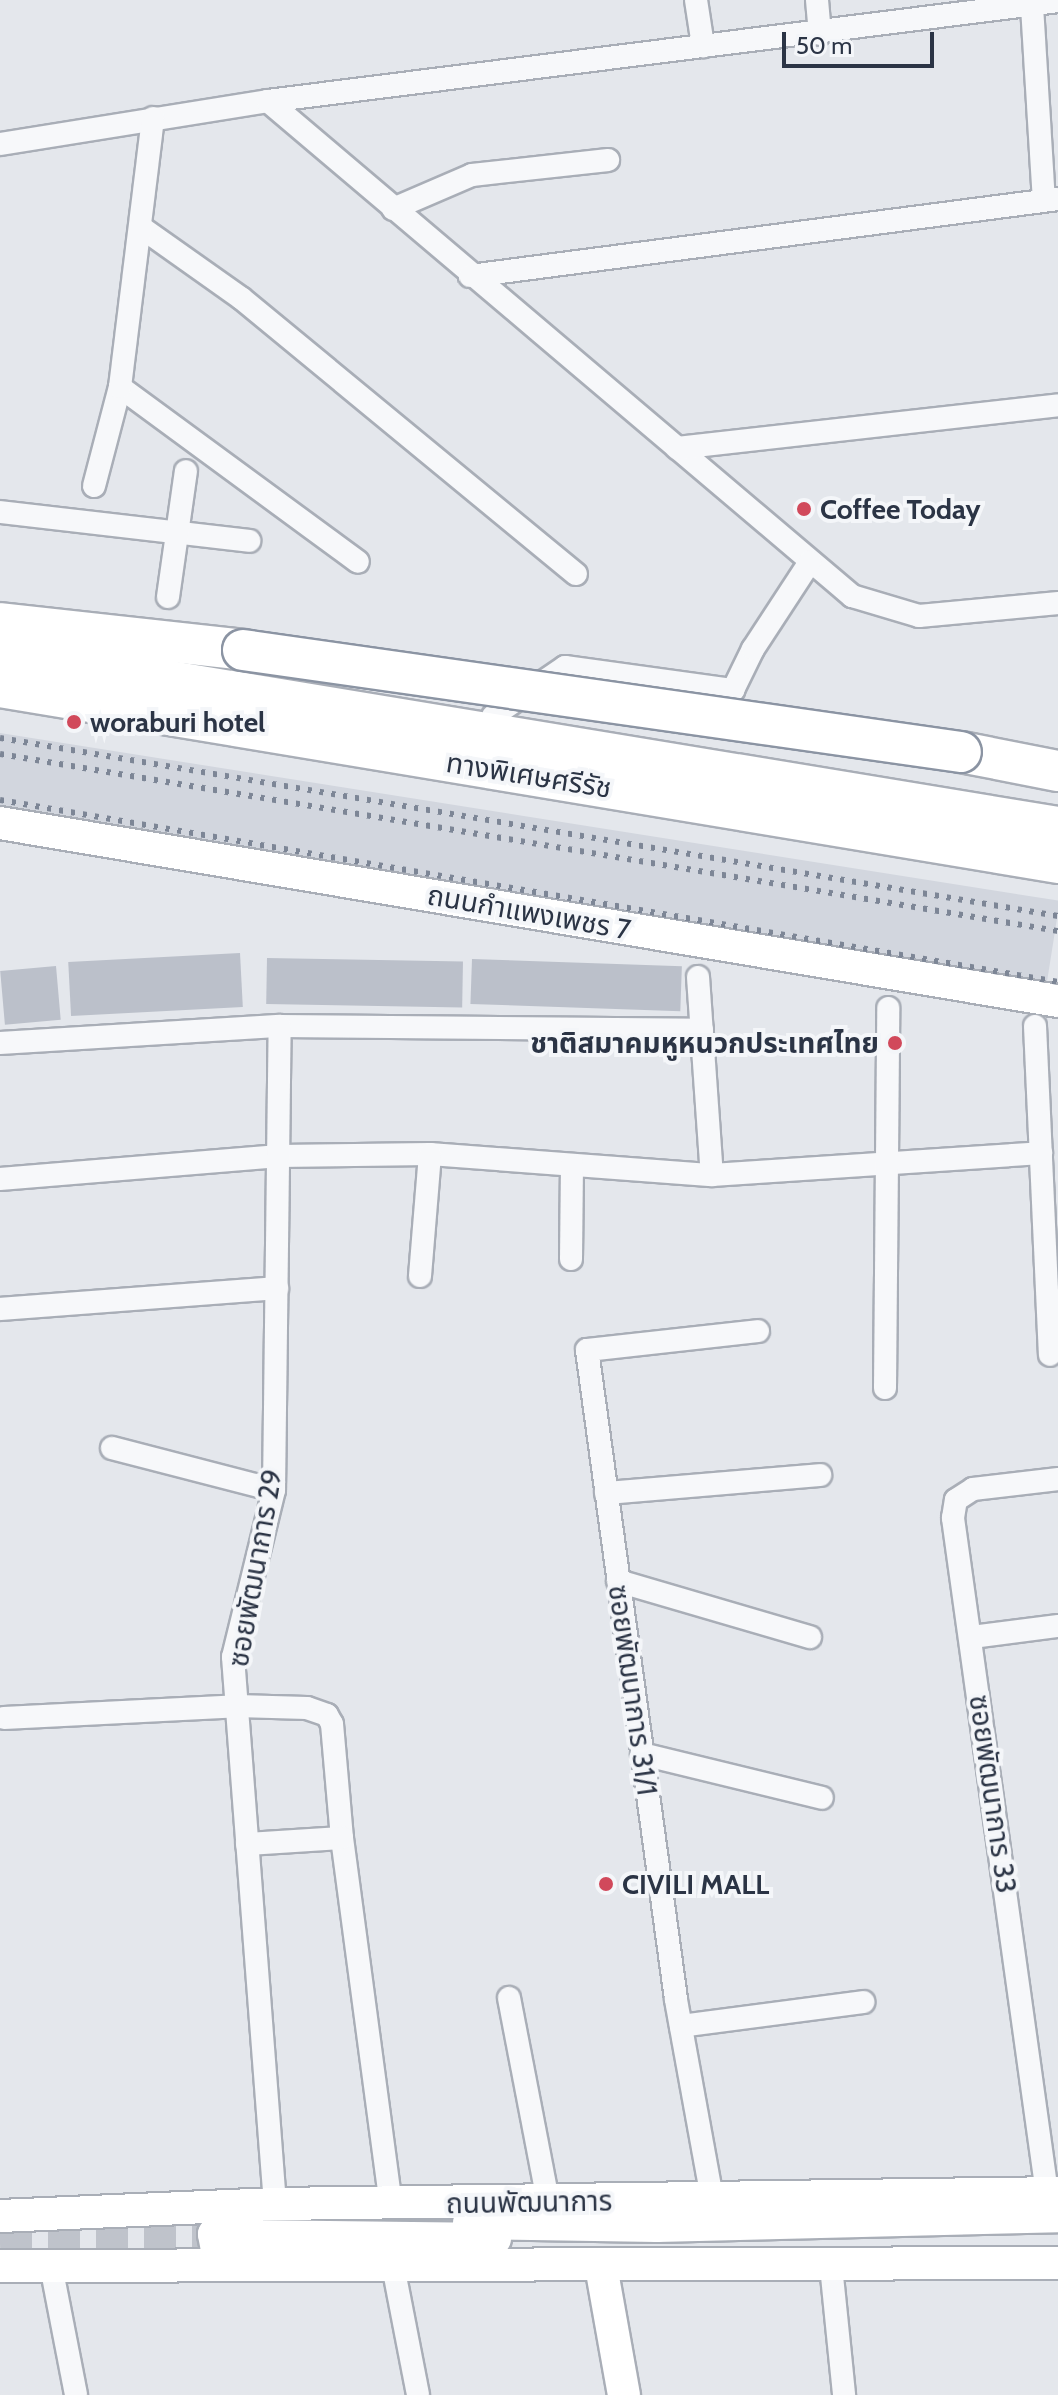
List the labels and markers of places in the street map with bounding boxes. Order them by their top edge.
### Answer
place label: Coffee Today [820,492,980,526]
marker: Coffee Today [795,500,813,518]
place label: woraburi hotel [90,705,265,739]
marker: woraburi hotel [65,713,83,731]
place label: ชาติสมาคมหูหนวกประเทศไทย [530,1026,879,1060]
marker: ชาติสมาคมหูหนวกประเทศไทย [886,1034,904,1052]
place label: CIVILI MALL [622,1867,769,1901]
marker: CIVILI MALL [597,1875,615,1893]

